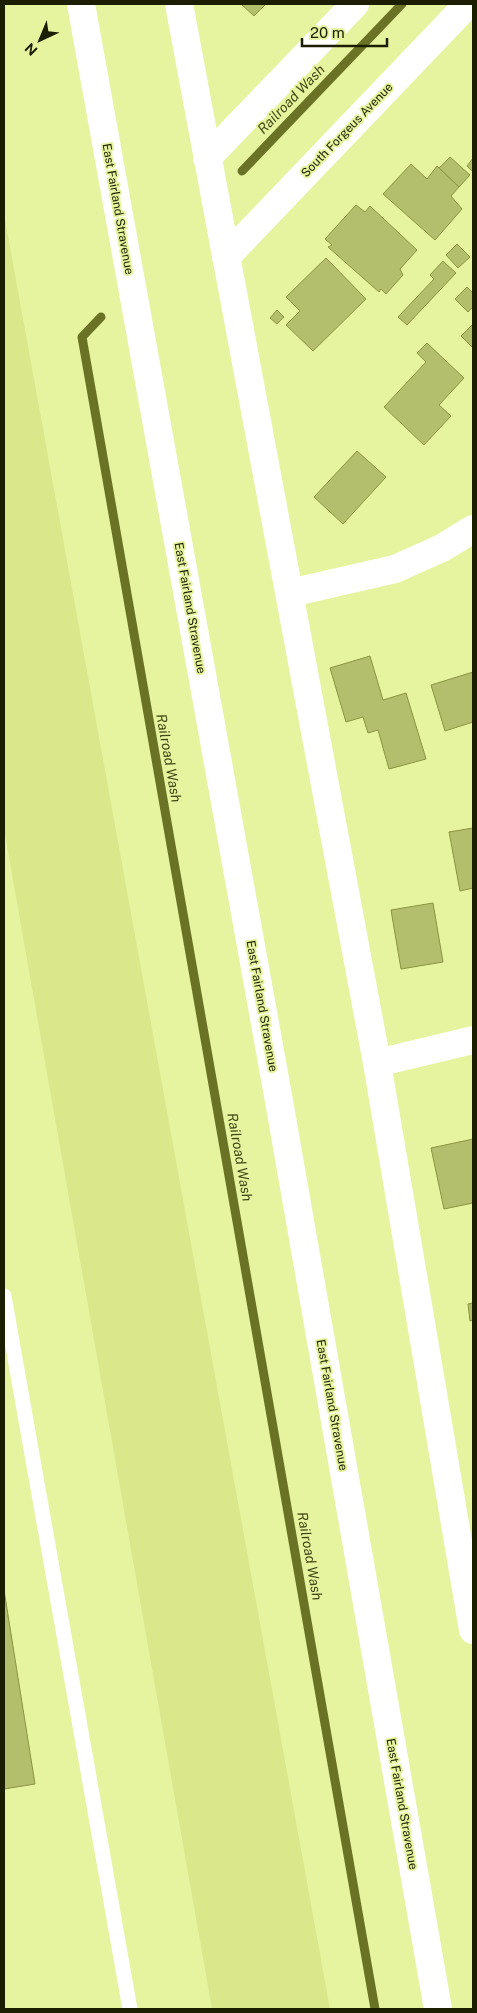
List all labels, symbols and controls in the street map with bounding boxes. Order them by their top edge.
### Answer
north arrow [15,15,65,65]
scale bar [302,15,387,47]
text: 20 m [310,24,345,41]
text: N [21,40,40,59]
water label: Railroad Wash [254,61,328,137]
street label: South Forgeus Avenue [298,80,396,180]
street label: East Fairland Stravenue [100,142,136,276]
street label: East Fairland Stravenue [172,541,208,675]
water label: Railroad Wash [153,713,185,804]
street label: East Fairland Stravenue [244,939,280,1073]
water label: Railroad Wash [224,1112,256,1203]
street label: East Fairland Stravenue [314,1338,350,1472]
water label: Railroad Wash [294,1511,326,1602]
street label: East Fairland Stravenue [384,1737,420,1871]

